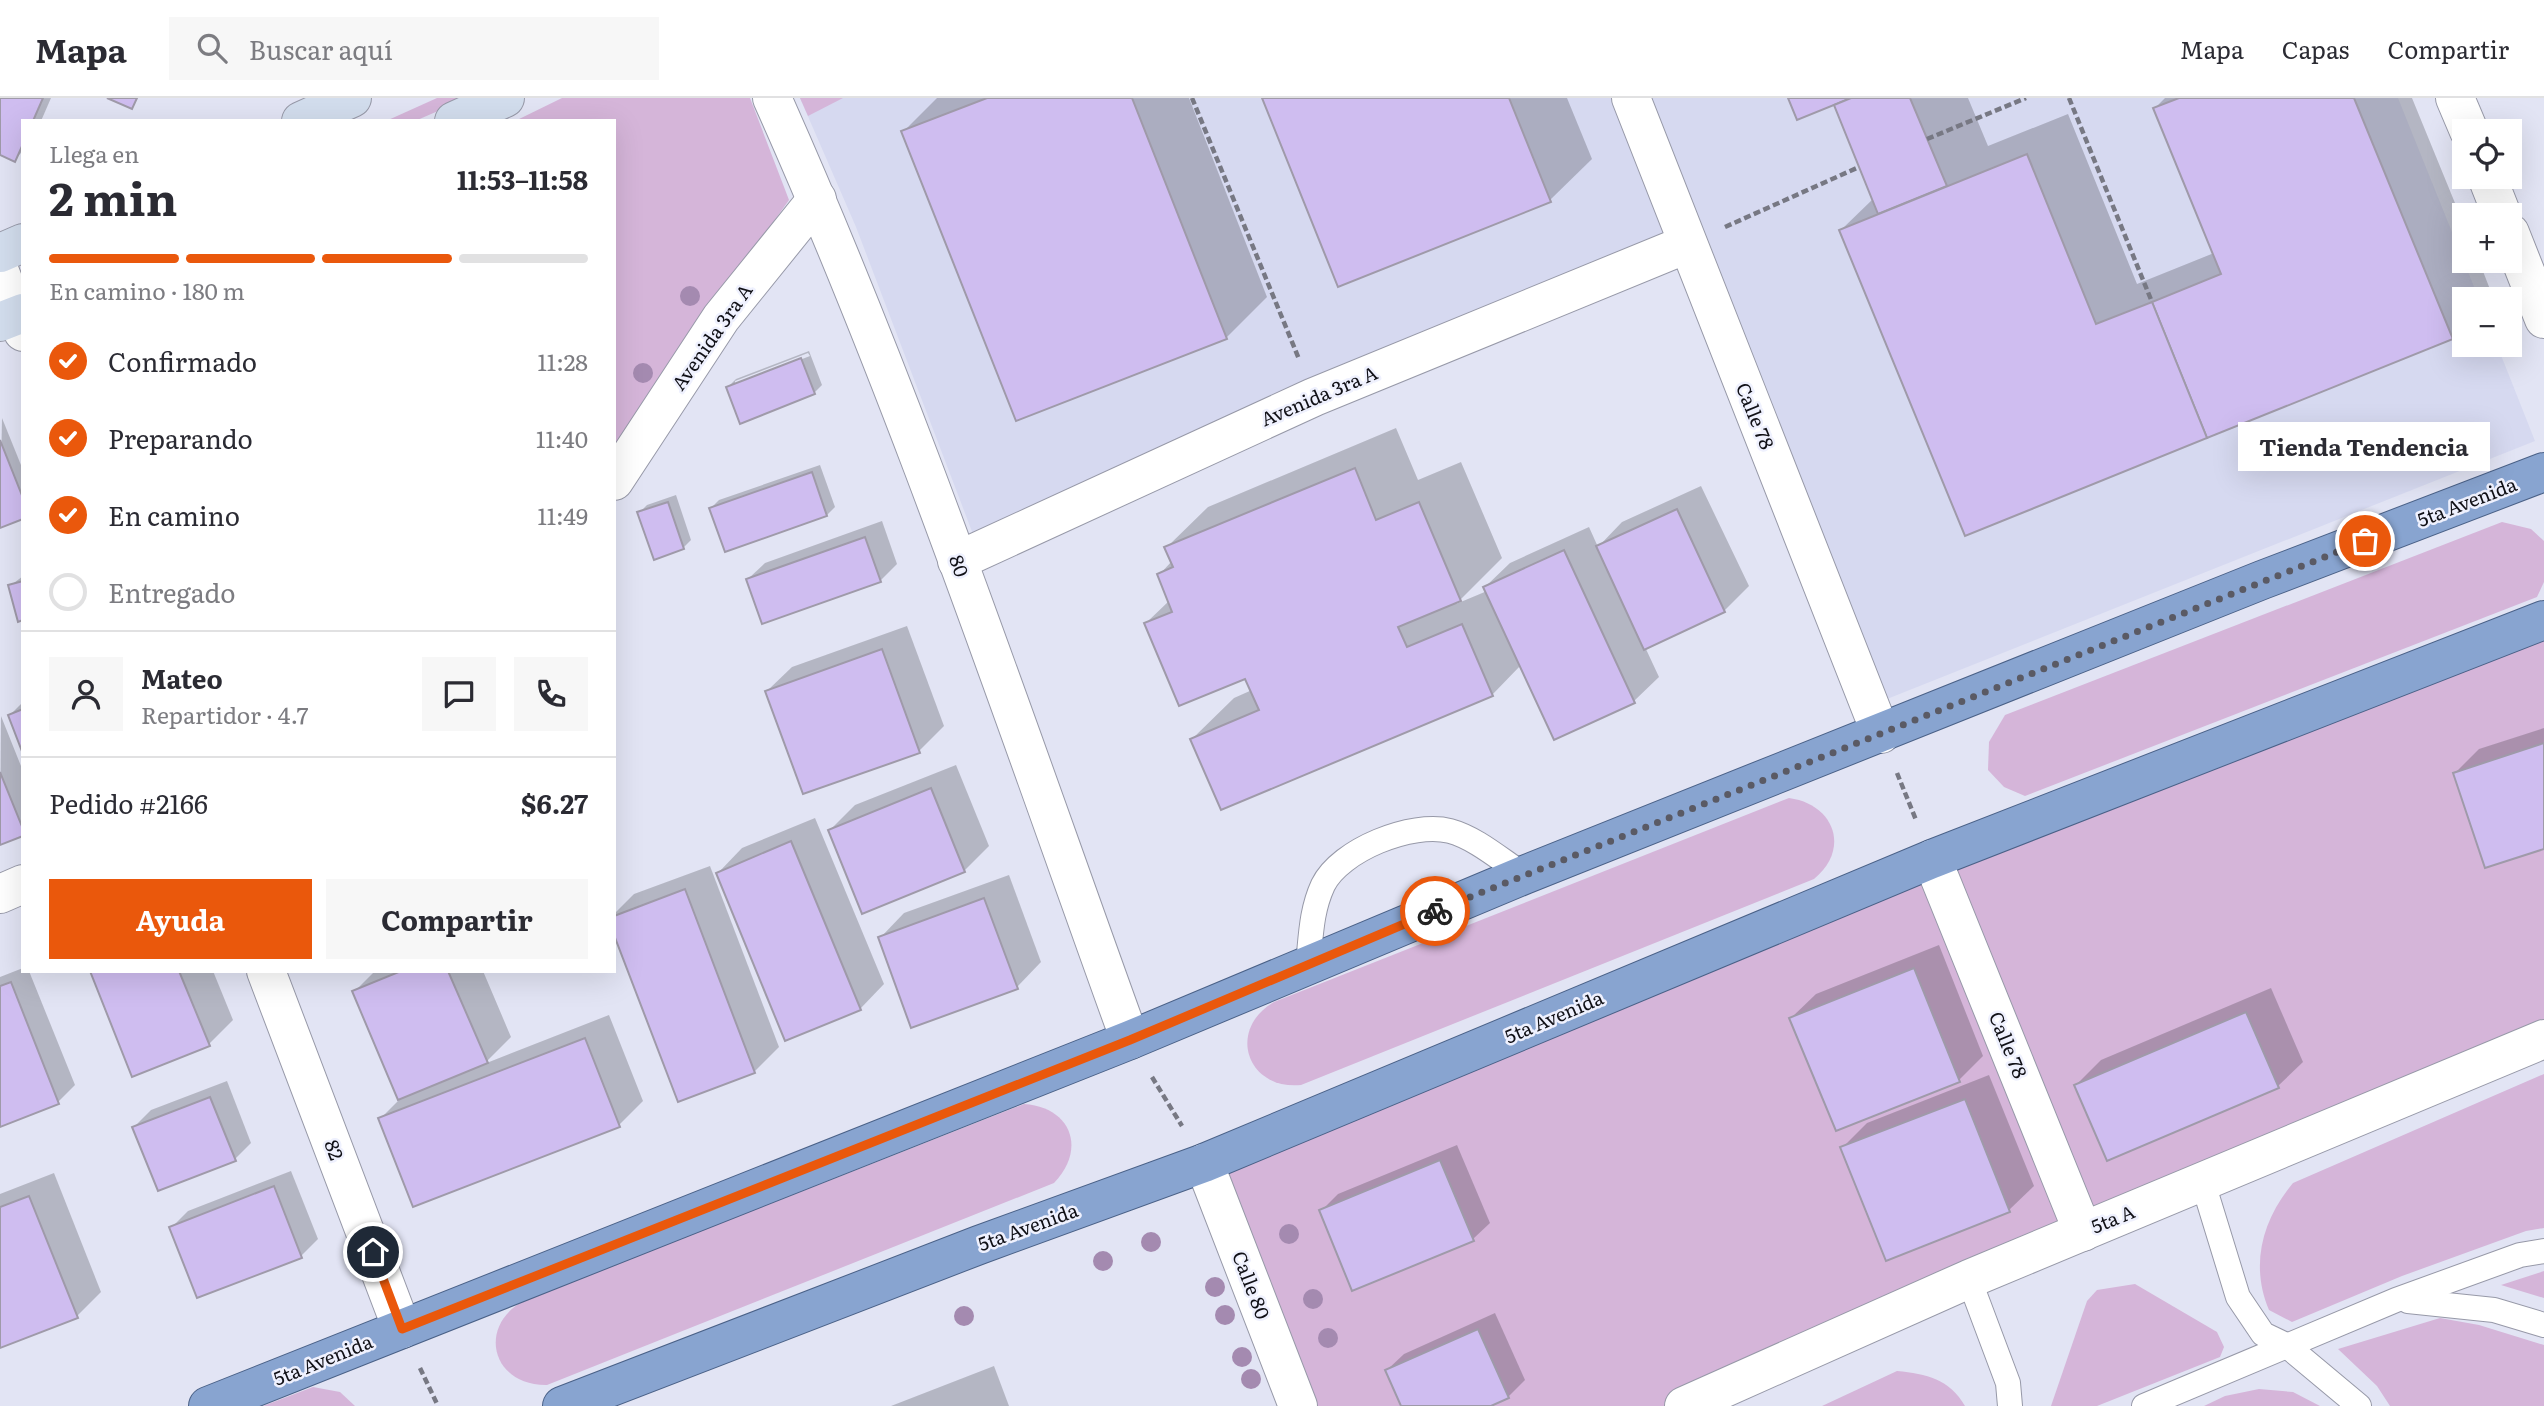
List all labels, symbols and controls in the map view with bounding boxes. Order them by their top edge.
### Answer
search box [169,17,659,80]
text: Mapa [35,24,127,73]
icon: search [193,29,231,67]
text: Buscar aquí [249,29,393,68]
text: Mapa [2180,31,2244,66]
text: Capas [2282,31,2349,66]
text: Compartir [2387,31,2509,66]
map controls [2452,119,2522,357]
button: locate [2452,119,2522,189]
text: Llega en [49,136,139,170]
text: 11:53–11:58 [457,159,588,198]
text: 2 min [49,162,178,230]
button: + [2452,203,2522,273]
text: En camino · 180 m [49,273,245,307]
street label: Avenida 3ra A [664,277,758,395]
button: − [2452,287,2522,357]
text: Confirmado [108,341,257,380]
icon: check [49,342,87,380]
text: 11:28 [538,344,588,378]
street label: Avenida 3ra A [1256,358,1381,432]
street label: Calle 78 [1730,378,1782,453]
text: Preparando [108,418,253,457]
icon: check [49,419,87,457]
text: 11:40 [536,421,588,455]
callout: Tienda Tendencia [2239,422,2491,471]
text: Tienda Tendencia [2259,429,2469,463]
street label: 5ta Avenida [2413,469,2521,533]
text: En camino [108,495,240,534]
icon: check [49,496,87,534]
text: 11:49 [537,498,588,532]
pin [2335,511,2395,571]
icon: bag [2346,522,2384,560]
street label: 80 [943,551,977,581]
text: Entregado [108,572,235,611]
button: person [49,657,123,731]
button: chat [422,657,496,731]
button: phone [514,657,588,731]
text: Mateo [141,658,223,697]
text: Repartidor · 4.7 [141,697,308,731]
text: Pedido #2166 [49,783,208,822]
text: $6.27 [521,783,588,822]
courier [1400,876,1470,946]
button: Ayuda [49,879,312,959]
button: Compartir [326,879,588,959]
icon: bike [1416,892,1454,930]
street label: 5ta Avenida [1500,982,1608,1049]
street label: Calle 78 [1983,1007,2035,1082]
street label: 82 [318,1135,352,1164]
street label: 5ta Avenida [974,1195,1082,1257]
street label: 5ta A [2086,1197,2139,1240]
pin [343,1222,403,1282]
icon: home [354,1233,392,1271]
street label: Calle 80 [1226,1246,1278,1323]
street label: 5ta Avenida [269,1326,377,1392]

